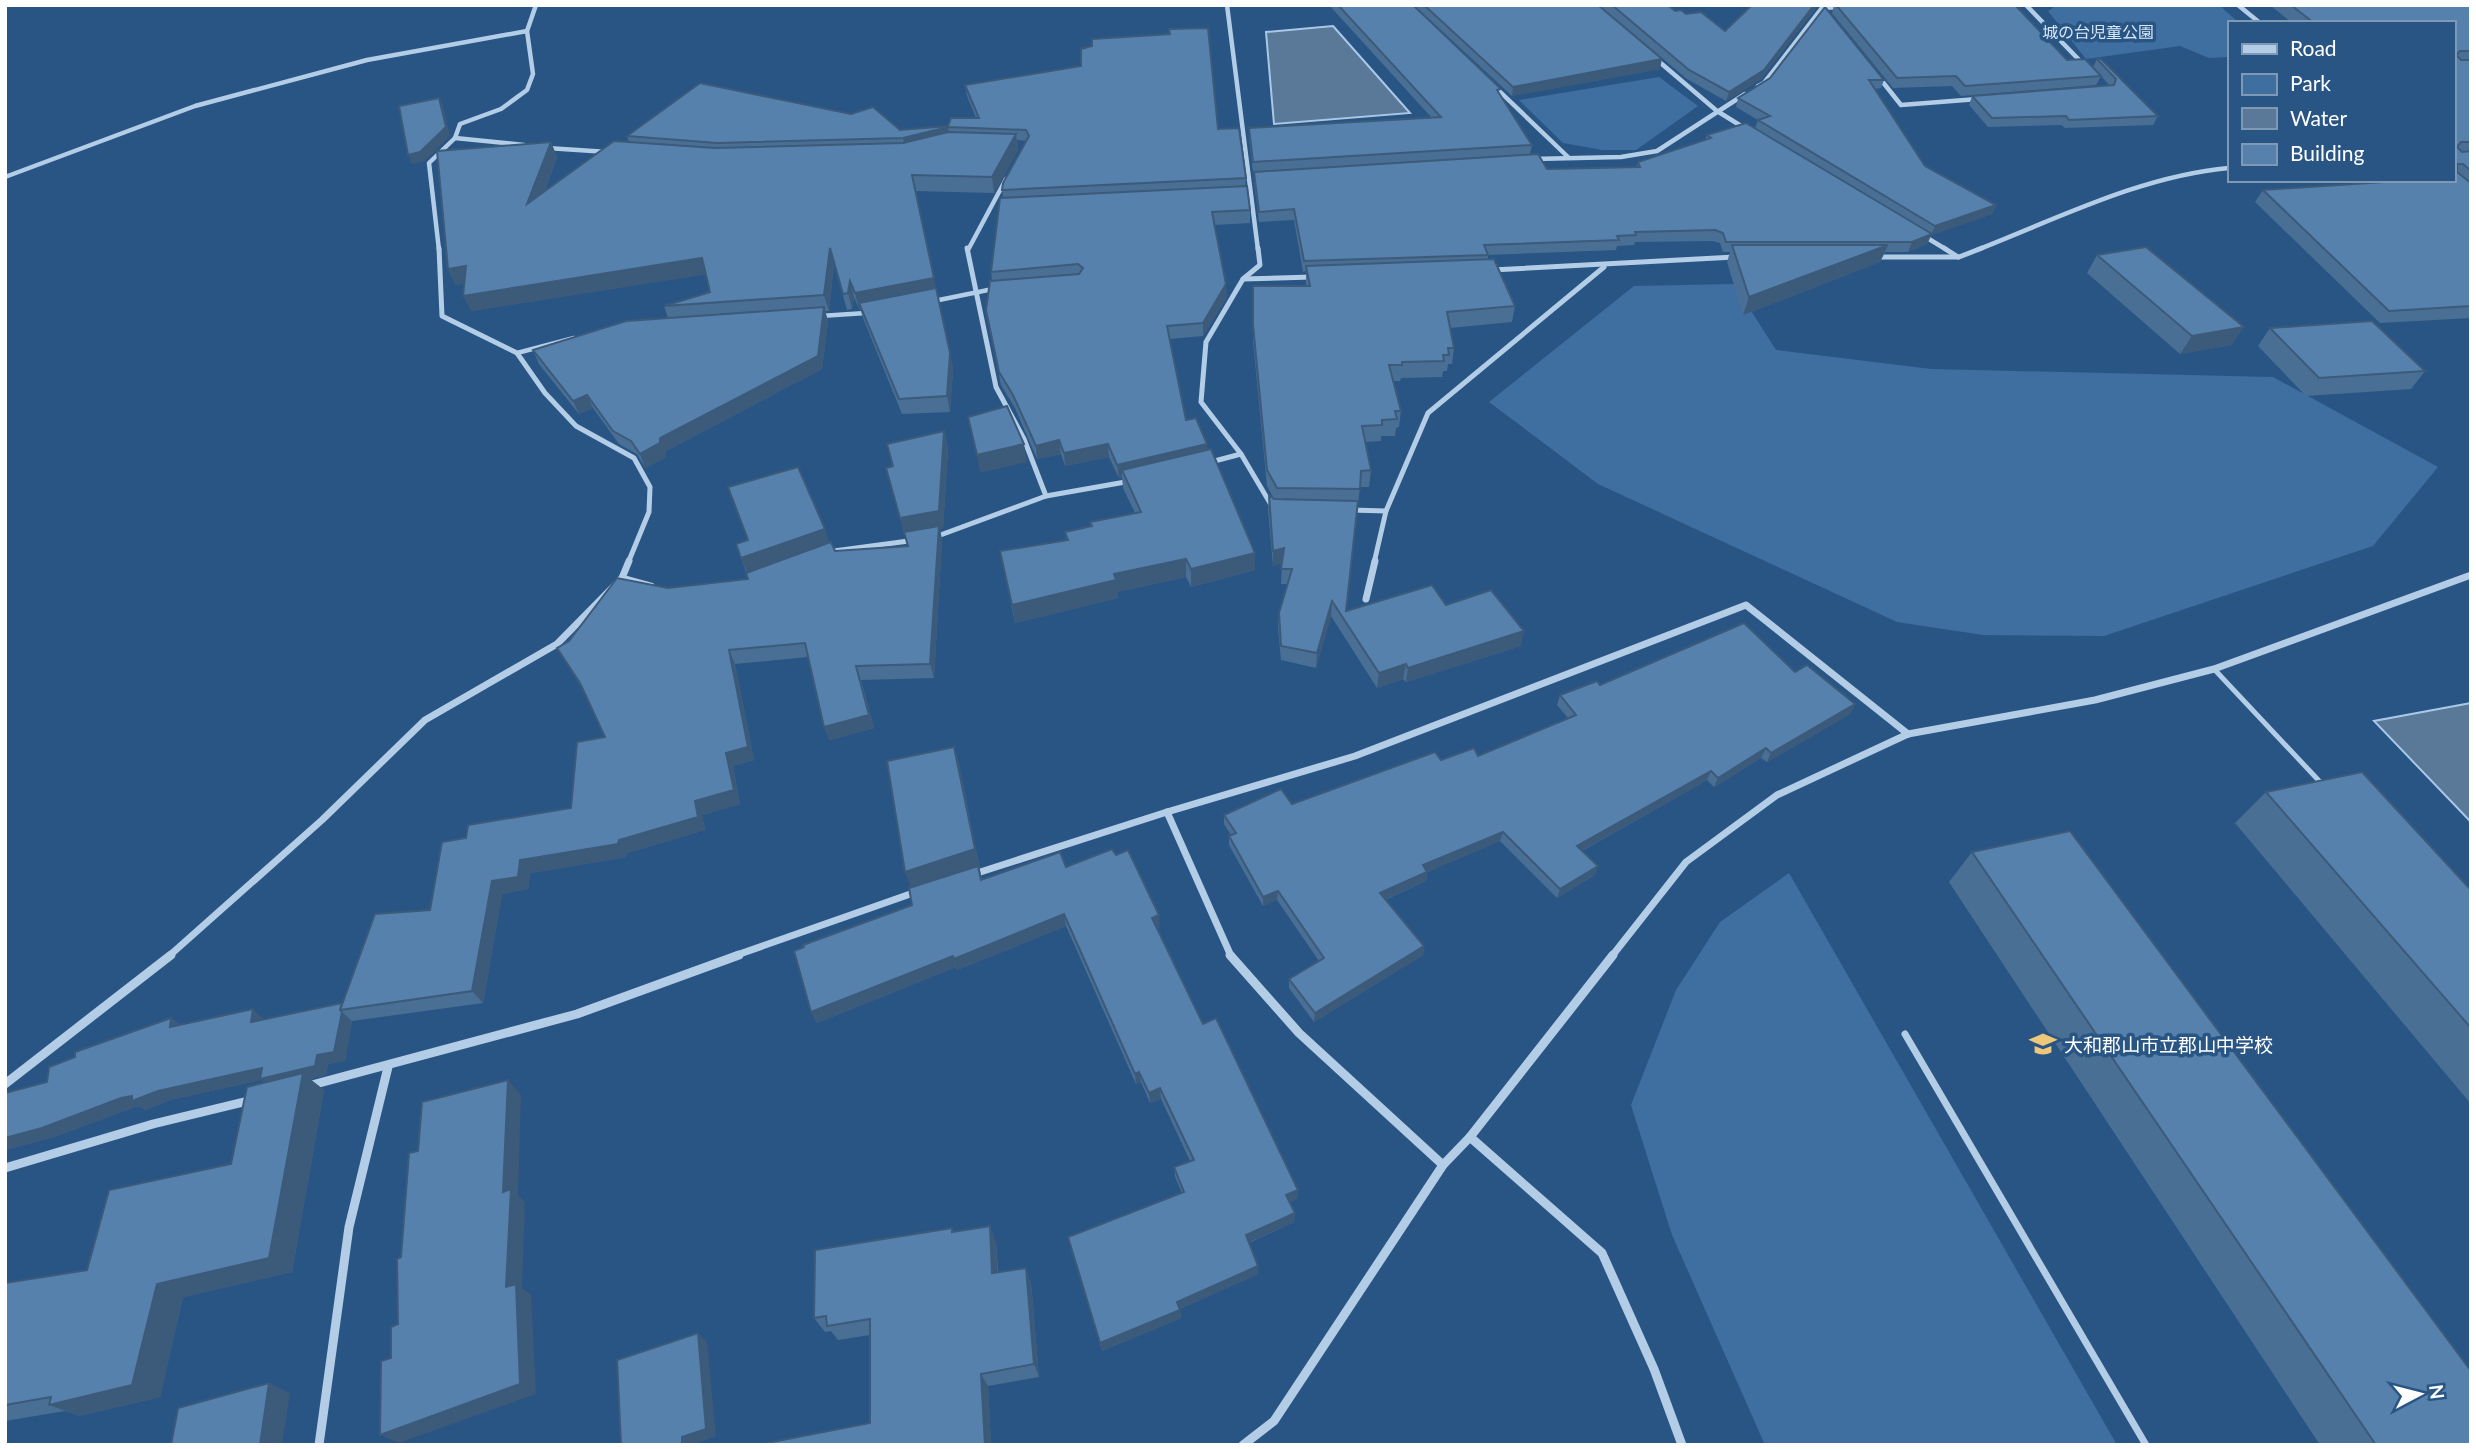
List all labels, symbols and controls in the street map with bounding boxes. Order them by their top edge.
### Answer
legend [2228,21,2455,182]
park label: 城の台児童公園 [2042,22,2154,41]
text: Road [2290,35,2337,60]
text: Park [2290,70,2331,95]
text: Water [2290,105,2347,130]
text: Building [2290,140,2365,165]
school or university icon: 大和郡山市立郡山中学校 [2028,1029,2058,1059]
place label: 大和郡山市立郡山中学校 [2064,1033,2273,1056]
north arrow [2385,1359,2455,1429]
text: N [2425,1383,2450,1401]

